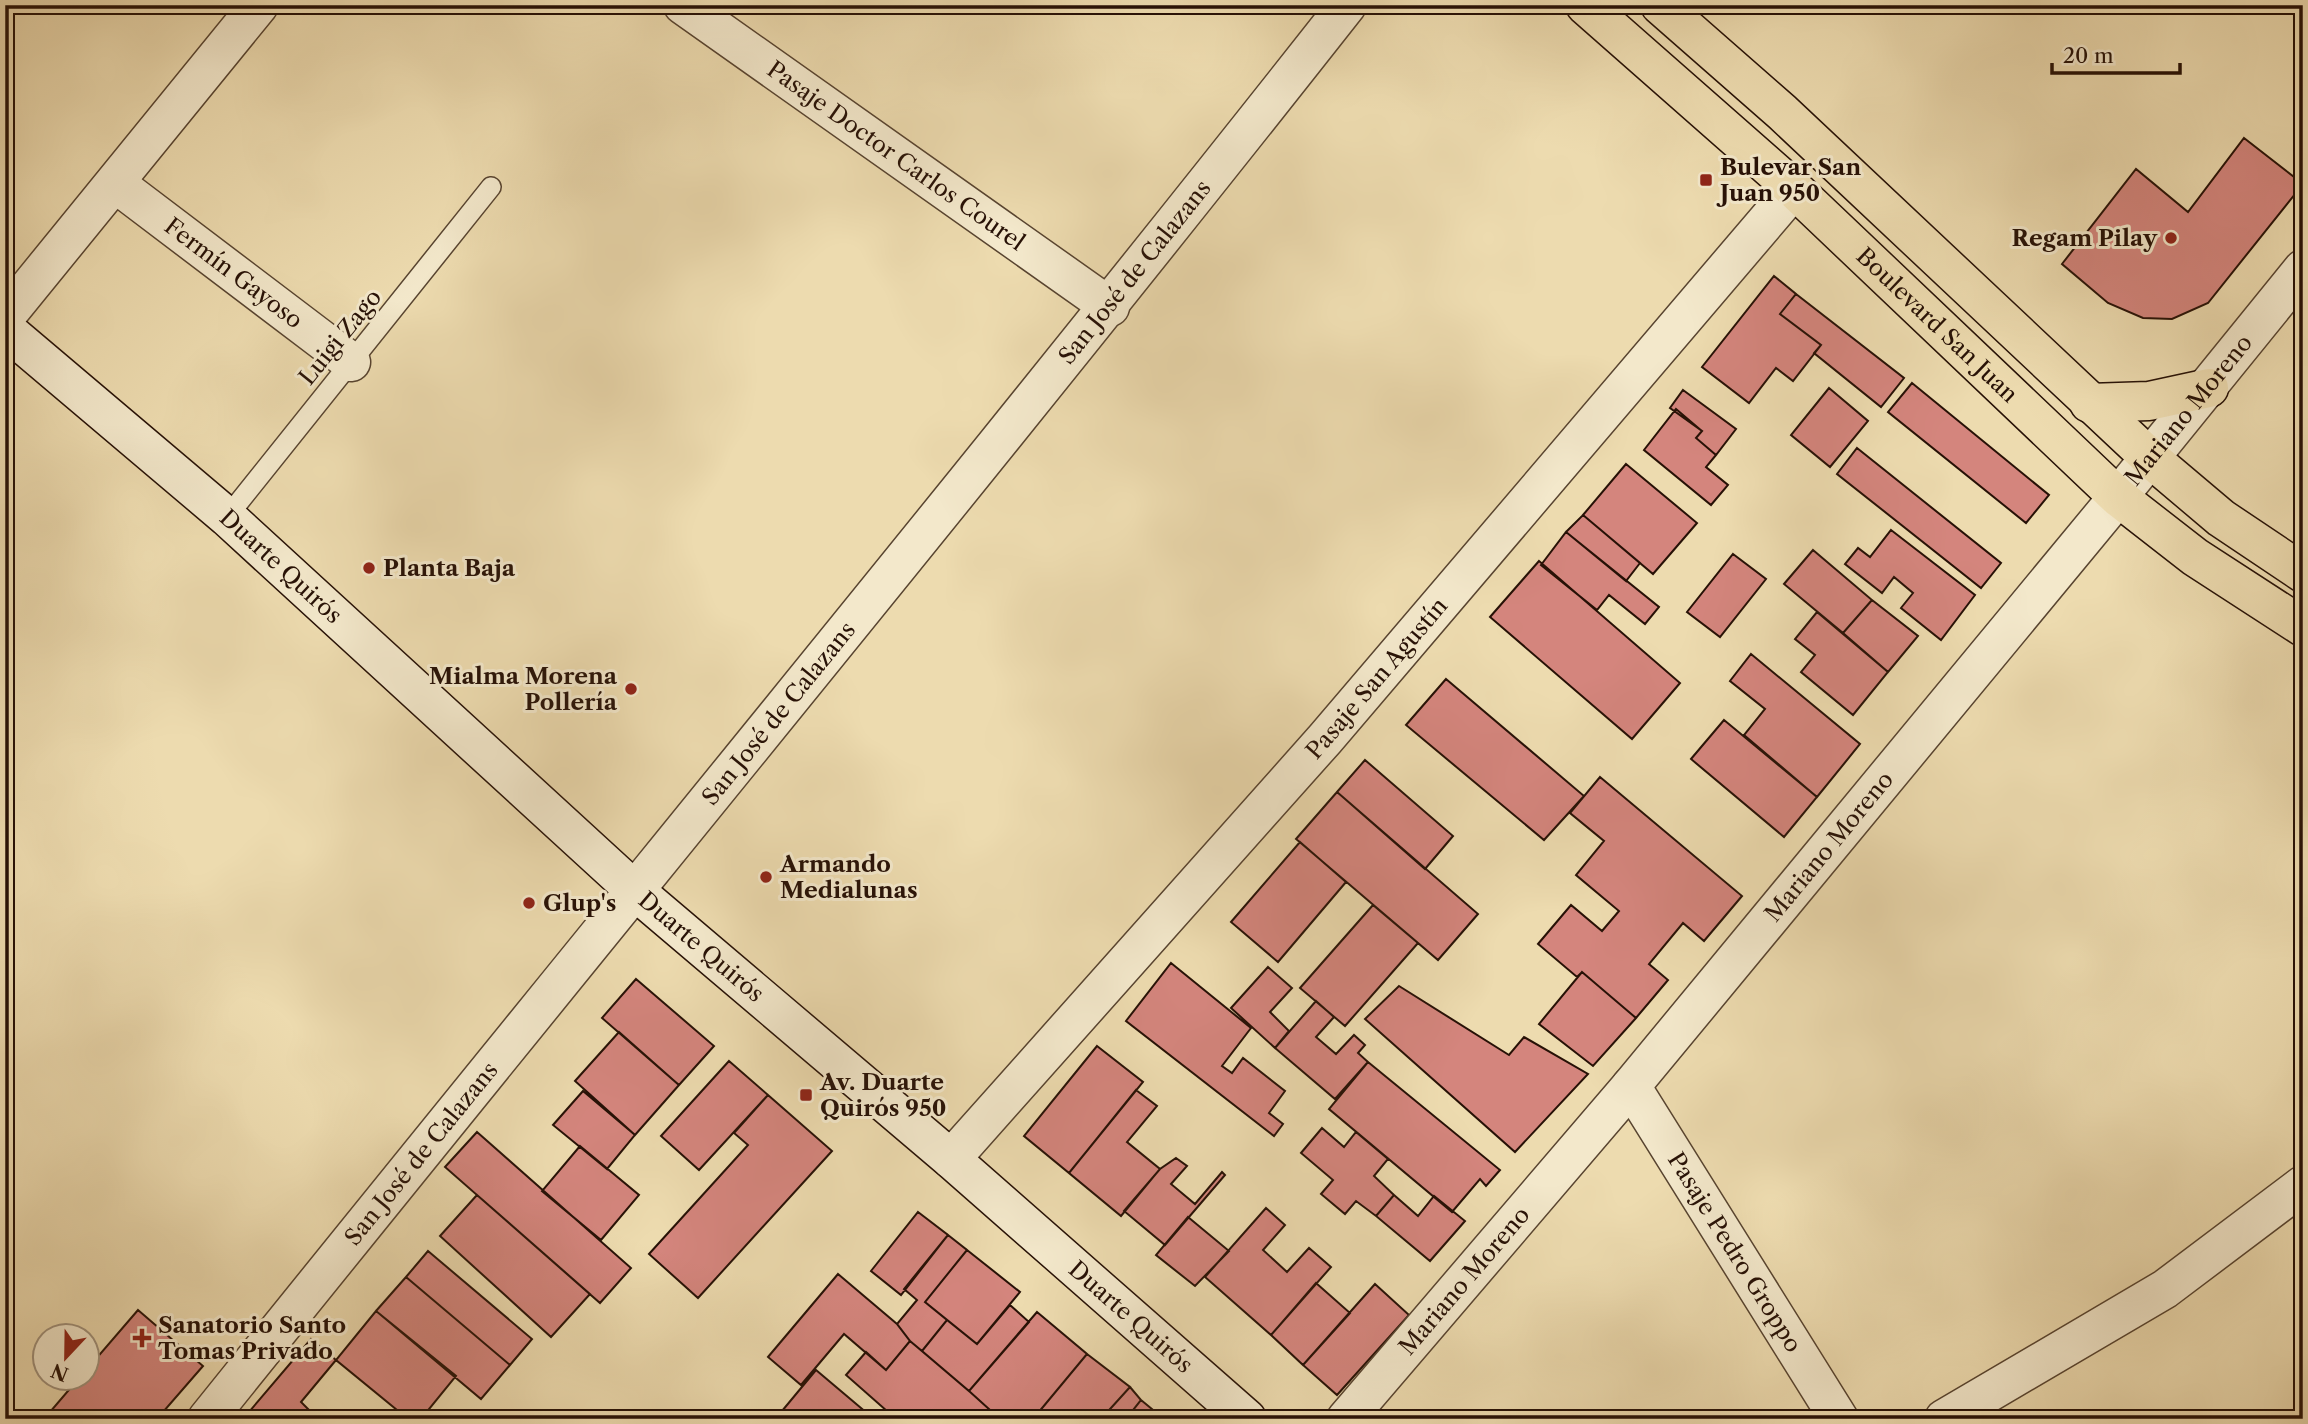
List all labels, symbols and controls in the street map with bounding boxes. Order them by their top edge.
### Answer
scale bar [2052,32,2180,76]
text: 20 m [2063,43,2114,68]
street label: Pasaje Doctor Carlos Courel [762,55,1030,256]
place label: Bulevar San Juan 950 [1716,153,1861,207]
marker: Bulevar San Juan 950 [1698,172,1714,188]
street label: San José de Calazans [1053,175,1217,370]
street label: Fermín Gayoso [159,212,308,334]
place label: Regam Pilay [2011,224,2158,252]
marker: Regam Pilay [2163,230,2179,246]
street label: Boulevard San Juan [1851,242,2024,408]
street label: Luigi Zago [293,283,387,391]
street label: Mariano Moreno [2119,329,2258,491]
street label: Duarte Quirós [214,503,348,629]
place label: Planta Baja [383,554,516,582]
marker: Planta Baja [361,560,377,576]
street label: Pasaje San Agustín [1300,592,1453,765]
street label: San José de Calazans [696,616,861,811]
place label: Mialma Morena Pollería [429,662,618,716]
marker: Mialma Morena Pollería [623,681,639,697]
street label: Mariano Moreno [1759,766,1899,927]
place label: Armando Medialunas [779,850,918,904]
marker: Armando Medialunas [758,869,774,885]
street label: Duarte Quirós [633,886,770,1008]
place label: Glup's [543,889,616,917]
marker: Glup's [521,895,537,911]
street label: San José de Calazans [339,1056,504,1251]
place label: Av. Duarte Quirós 950 [819,1068,946,1122]
marker: Av. Duarte Quirós 950 [798,1087,814,1103]
street label: Pasaje Pedro Groppo [1662,1147,1808,1357]
street label: Mariano Moreno [1393,1201,1536,1361]
street label: Duarte Quirós [1063,1255,1198,1379]
place label: Sanatorio Santo Tomas Privado [158,1311,346,1365]
north arrow [32,1322,102,1392]
marker: Sanatorio Santo Tomas Privado [132,1328,152,1348]
text: N [48,1359,72,1386]

